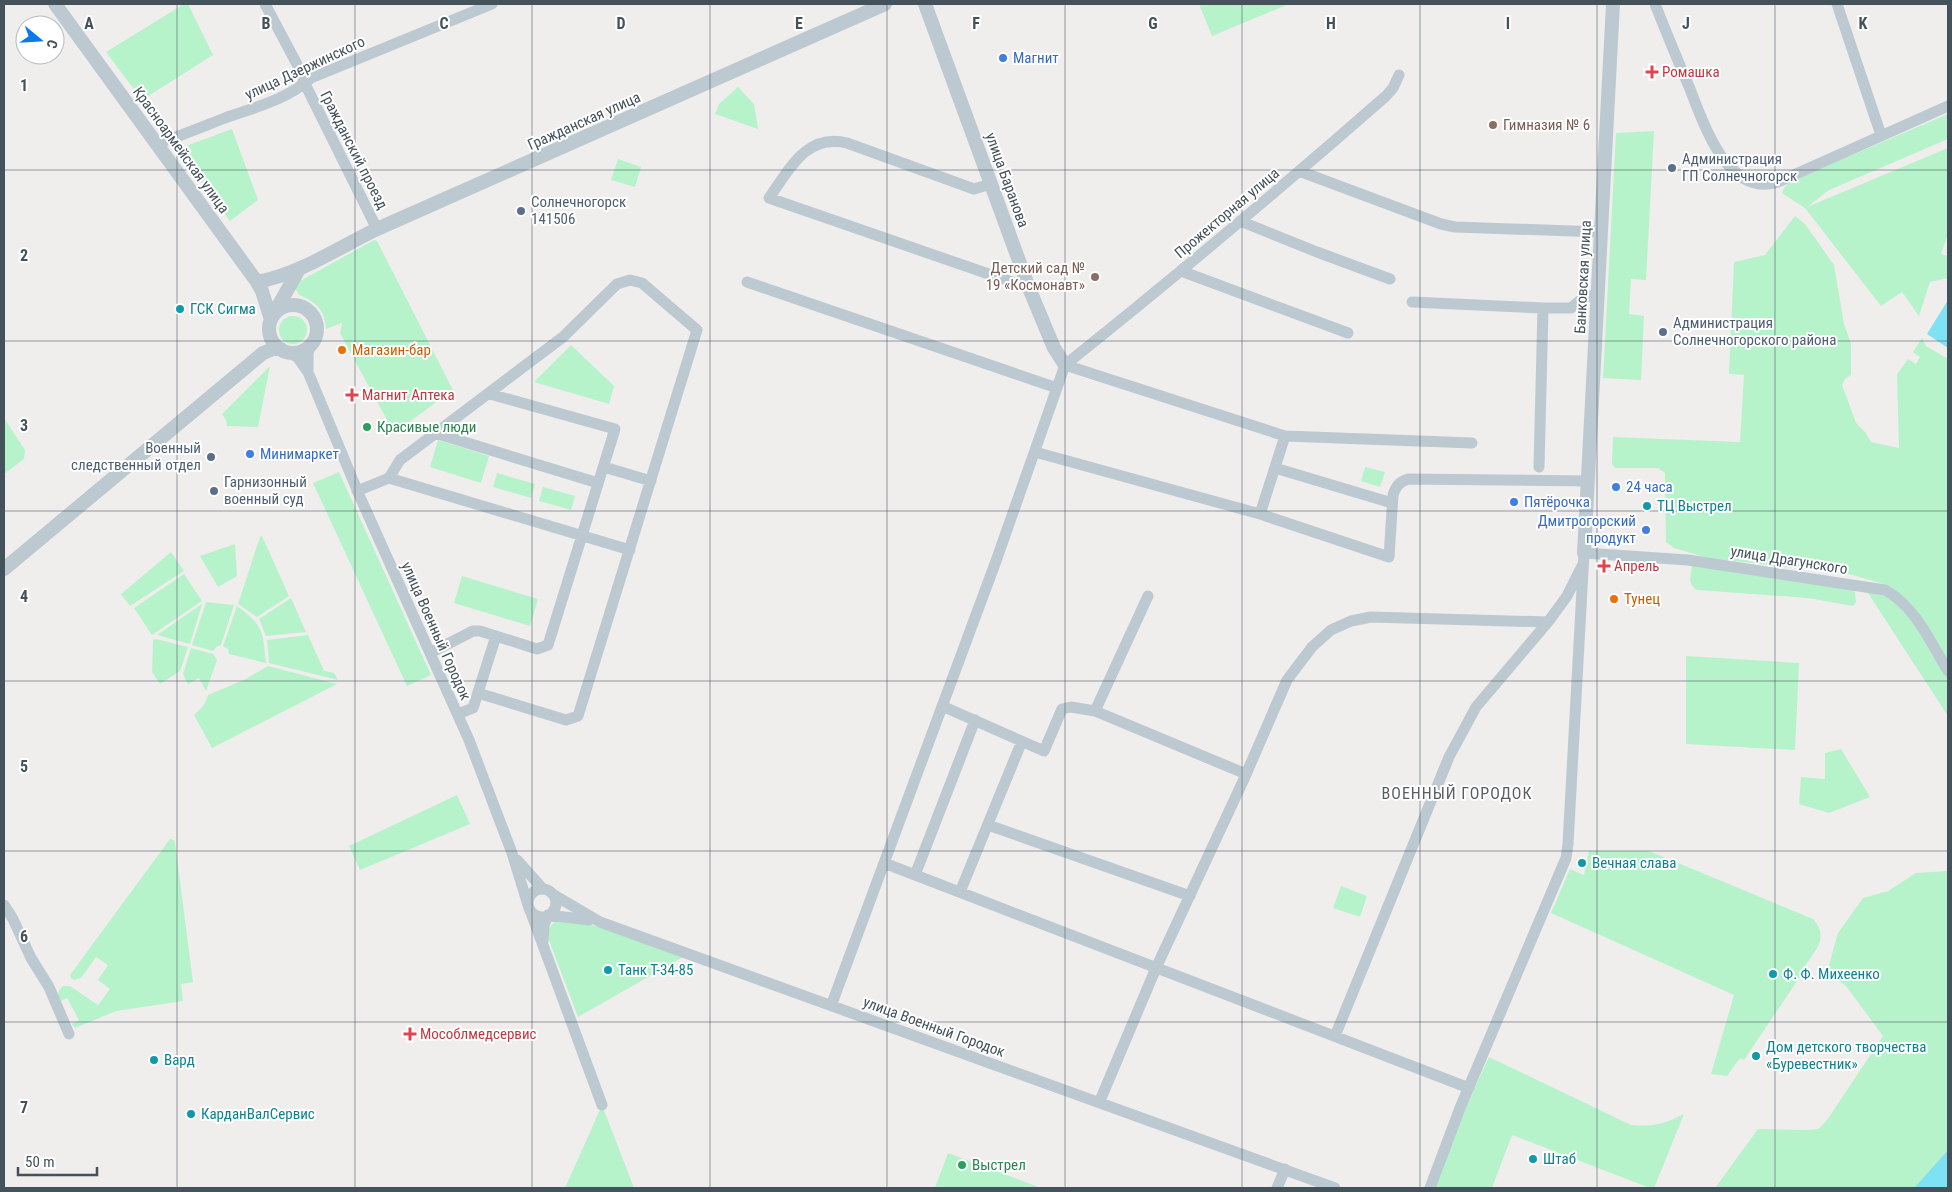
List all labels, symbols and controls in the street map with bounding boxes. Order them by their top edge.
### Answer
text: A [84,14,94,33]
text: B [262,14,271,33]
text: C [439,14,449,33]
text: D [616,14,626,33]
text: E [795,14,803,33]
text: F [972,14,980,33]
text: G [1148,14,1158,33]
text: H [1326,14,1336,33]
text: I [1506,14,1510,33]
text: J [1682,14,1690,33]
text: K [1859,14,1868,33]
north arrow [15,15,65,65]
street label: улица Дзержинского [242,32,368,104]
text: С [44,38,61,50]
place label: Магнит [1013,49,1059,67]
marker: Магнит [997,52,1009,64]
place label: Ромашка [1662,63,1720,81]
marker: Ромашка [1646,66,1658,78]
text: 1 [20,76,28,95]
street label: Красноармейская улица [129,83,233,217]
street label: Гражданский проезд [316,88,392,212]
street label: Гражданская улица [525,88,643,154]
place label: Гимназия № 6 [1503,116,1590,134]
marker: Гимназия № 6 [1487,119,1499,131]
street label: улица Баранова [982,130,1032,230]
place label: Администрация ГП Солнечногорск [1682,150,1797,185]
marker: Администрация ГП Солнечногорск [1666,162,1678,174]
street label: Прожекторная улица [1171,164,1283,262]
place label: Солнечногорск 141506 [531,193,626,228]
marker: Солнечногорск 141506 [515,205,527,217]
street label: Банковская улица [1571,220,1595,334]
text: 2 [20,246,28,265]
place label: Детский сад № 19 «Космонавт» [986,259,1085,294]
marker: Детский сад № 19 «Космонавт» [1089,271,1101,283]
place label: ГСК Сигма [190,300,256,318]
marker: ГСК Сигма [174,303,186,315]
place label: Администрация Солнечногорского района [1673,314,1836,349]
marker: Администрация Солнечногорского района [1657,326,1669,338]
place label: Магазин-бар [352,341,431,359]
marker: Магазин-бар [336,344,348,356]
place label: Магнит Аптека [362,386,455,404]
marker: Магнит Аптека [346,389,358,401]
text: 3 [20,416,28,435]
place label: Красивые люди [377,418,476,436]
marker: Красивые люди [361,421,373,433]
place label: Военный следственный отдел [71,439,201,474]
place label: Минимаркет [260,445,339,463]
marker: Минимаркет [244,448,256,460]
marker: Военный следственный отдел [205,451,217,463]
place label: Гарнизонный военный суд [224,473,307,508]
place label: 24 часа [1626,478,1673,496]
marker: 24 часа [1610,481,1622,493]
marker: Гарнизонный военный суд [208,485,220,497]
place label: Пятёрочка [1524,493,1590,511]
marker: Пятёрочка [1508,496,1520,508]
place label: ТЦ Выстрел [1657,497,1732,515]
marker: ТЦ Выстрел [1641,500,1653,512]
place label: Дмитрогорский продукт [1538,512,1636,547]
marker: Дмитрогорский продукт [1640,524,1652,536]
street label: улица Драгунского [1729,542,1849,578]
place label: Апрель [1614,557,1660,575]
street label: улица Военный Городок [397,559,475,703]
marker: Апрель [1598,560,1610,572]
text: 4 [20,587,28,606]
place label: Тунец [1624,590,1660,608]
marker: Тунец [1608,593,1620,605]
text: 5 [20,757,28,776]
district label: ВОЕННЫЙ ГОРОДОК [1382,784,1532,803]
place label: Вечная слава [1592,854,1676,872]
marker: Вечная слава [1576,857,1588,869]
text: 6 [20,927,28,946]
place label: Танк Т-34-85 [618,961,693,979]
marker: Танк Т-34-85 [602,964,614,976]
place label: Ф. Ф. Михеенко [1783,965,1880,983]
marker: Ф. Ф. Михеенко [1767,968,1779,980]
street label: улица Военный Городок [861,993,1007,1061]
place label: Мособлмедсервис [420,1025,537,1043]
marker: Мособлмедсервис [404,1028,416,1040]
place label: Дом детского творчества «Буревестник» [1766,1038,1926,1073]
marker: Дом детского творчества «Буревестник» [1750,1050,1762,1062]
place label: Вард [164,1051,195,1069]
marker: Вард [148,1054,160,1066]
text: 7 [20,1098,28,1117]
place label: КарданВалСервис [201,1105,315,1123]
marker: КарданВалСервис [185,1108,197,1120]
scale bar [18,1144,96,1176]
place label: Штаб [1543,1150,1576,1168]
text: 50 m [25,1153,55,1171]
marker: Штаб [1527,1153,1539,1165]
place label: Выстрел [972,1156,1026,1174]
marker: Выстрел [956,1159,968,1171]

